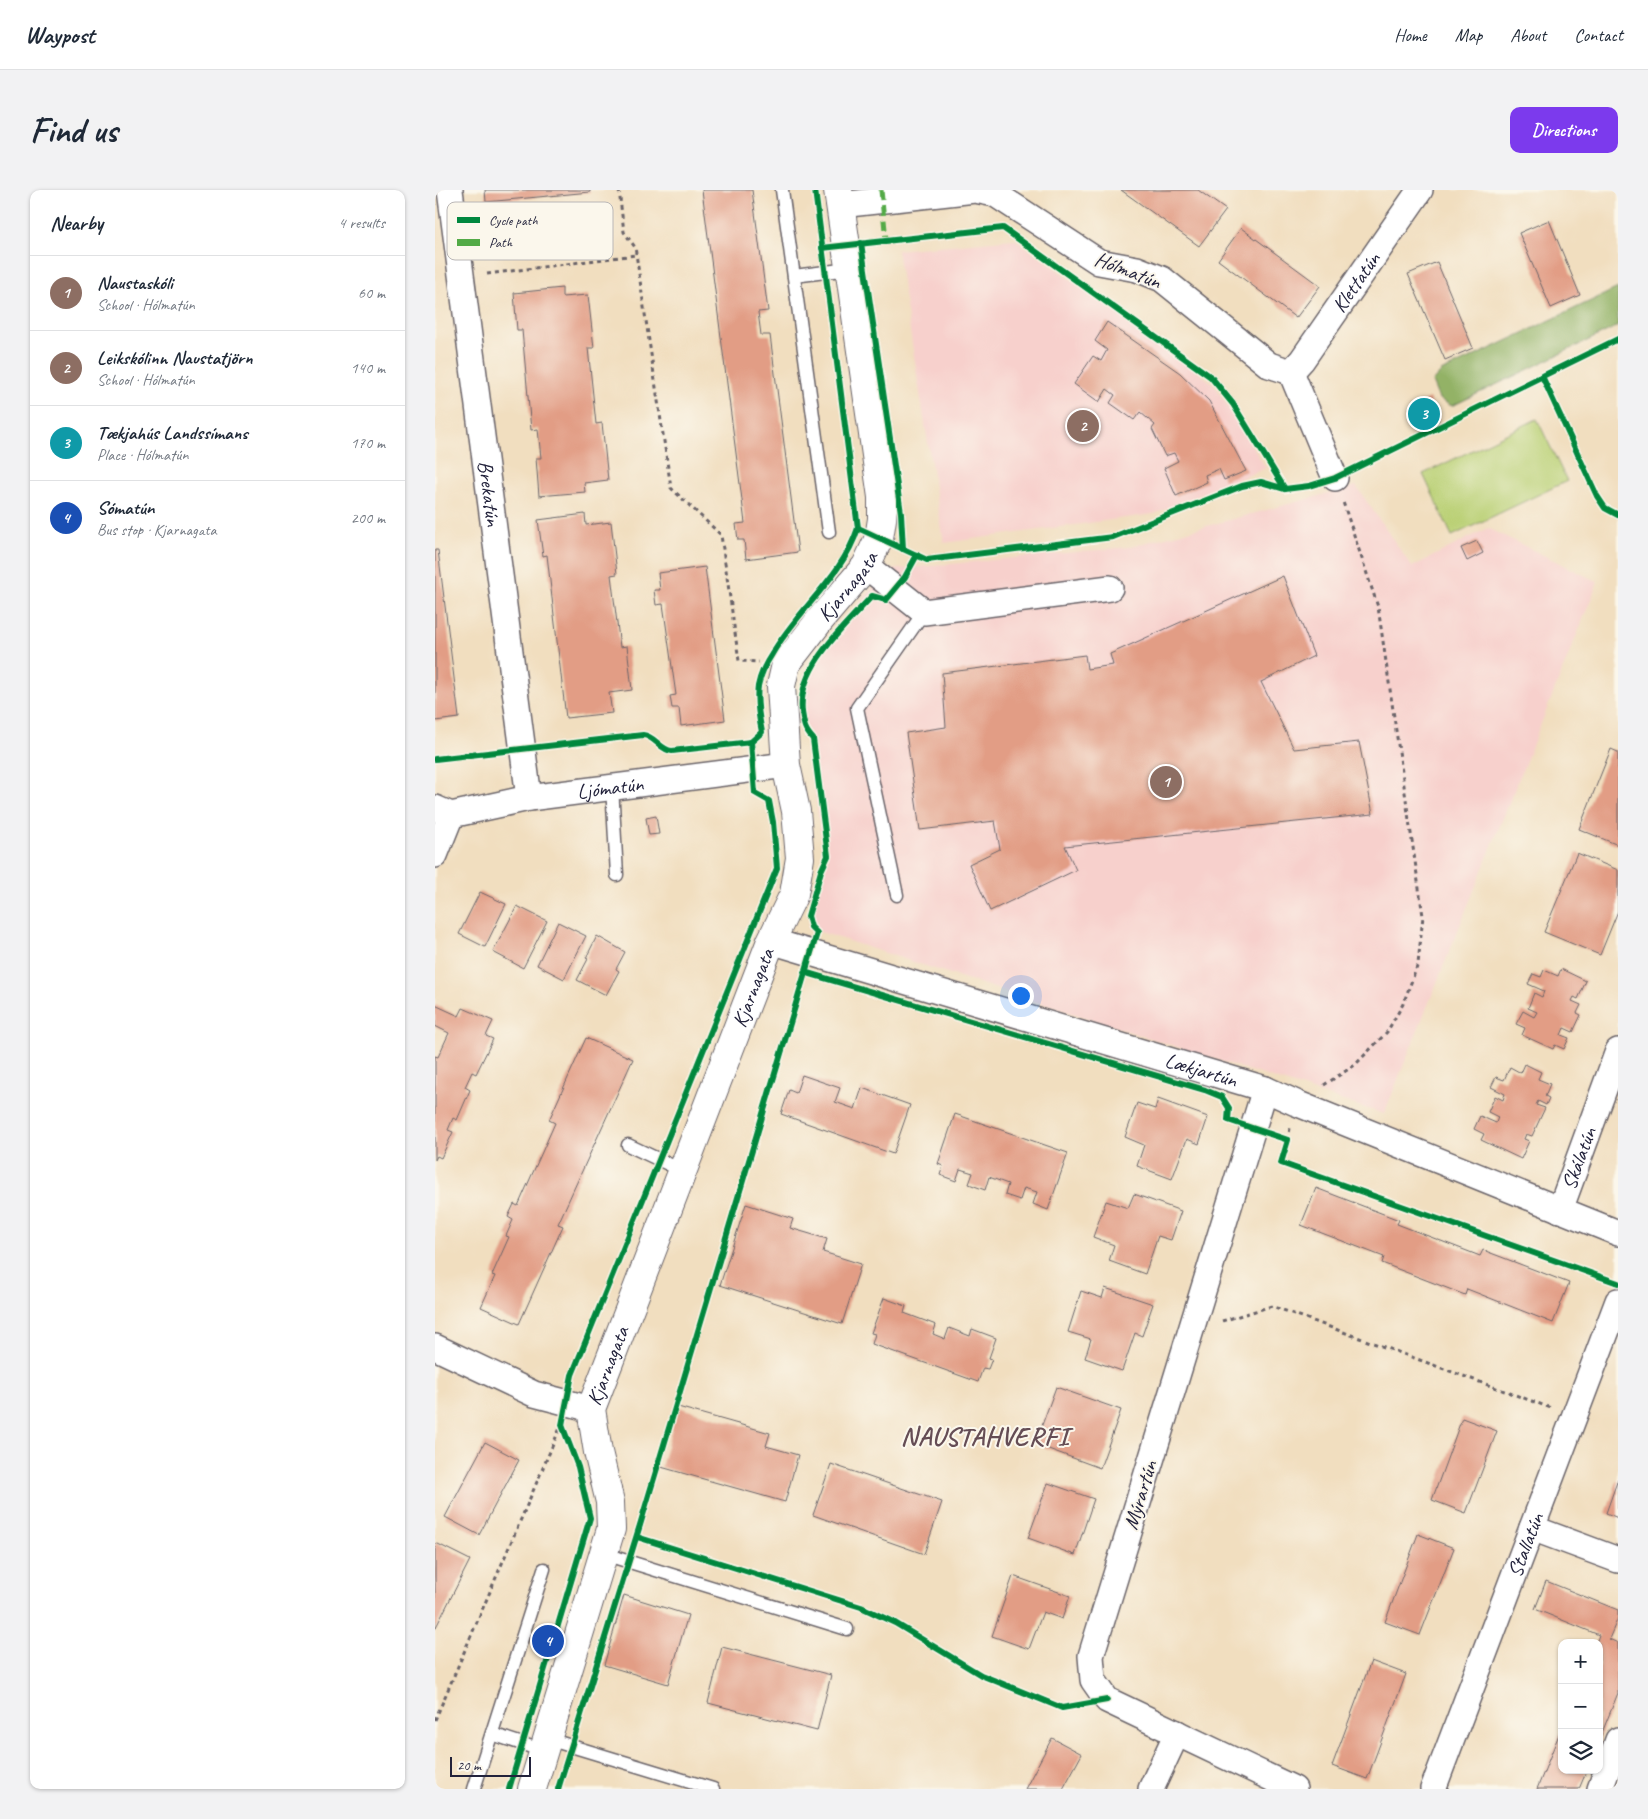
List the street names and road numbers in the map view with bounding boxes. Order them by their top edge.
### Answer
street label: Hólmatún [1091,245,1165,295]
street label: Klettatún [1326,247,1386,317]
street label: Brekatún [472,459,507,528]
street label: Kjarnagata [812,546,884,627]
street label: Ljómatún [576,770,645,805]
street label: Kjarnagata [726,943,781,1031]
street label: Lækjartún [1162,1047,1241,1093]
street label: Skálatún [1556,1123,1602,1193]
street label: Kjarnagata [581,1321,635,1409]
street label: Mýrartún [1117,1457,1163,1533]
street label: Stallatún [1502,1509,1550,1581]

